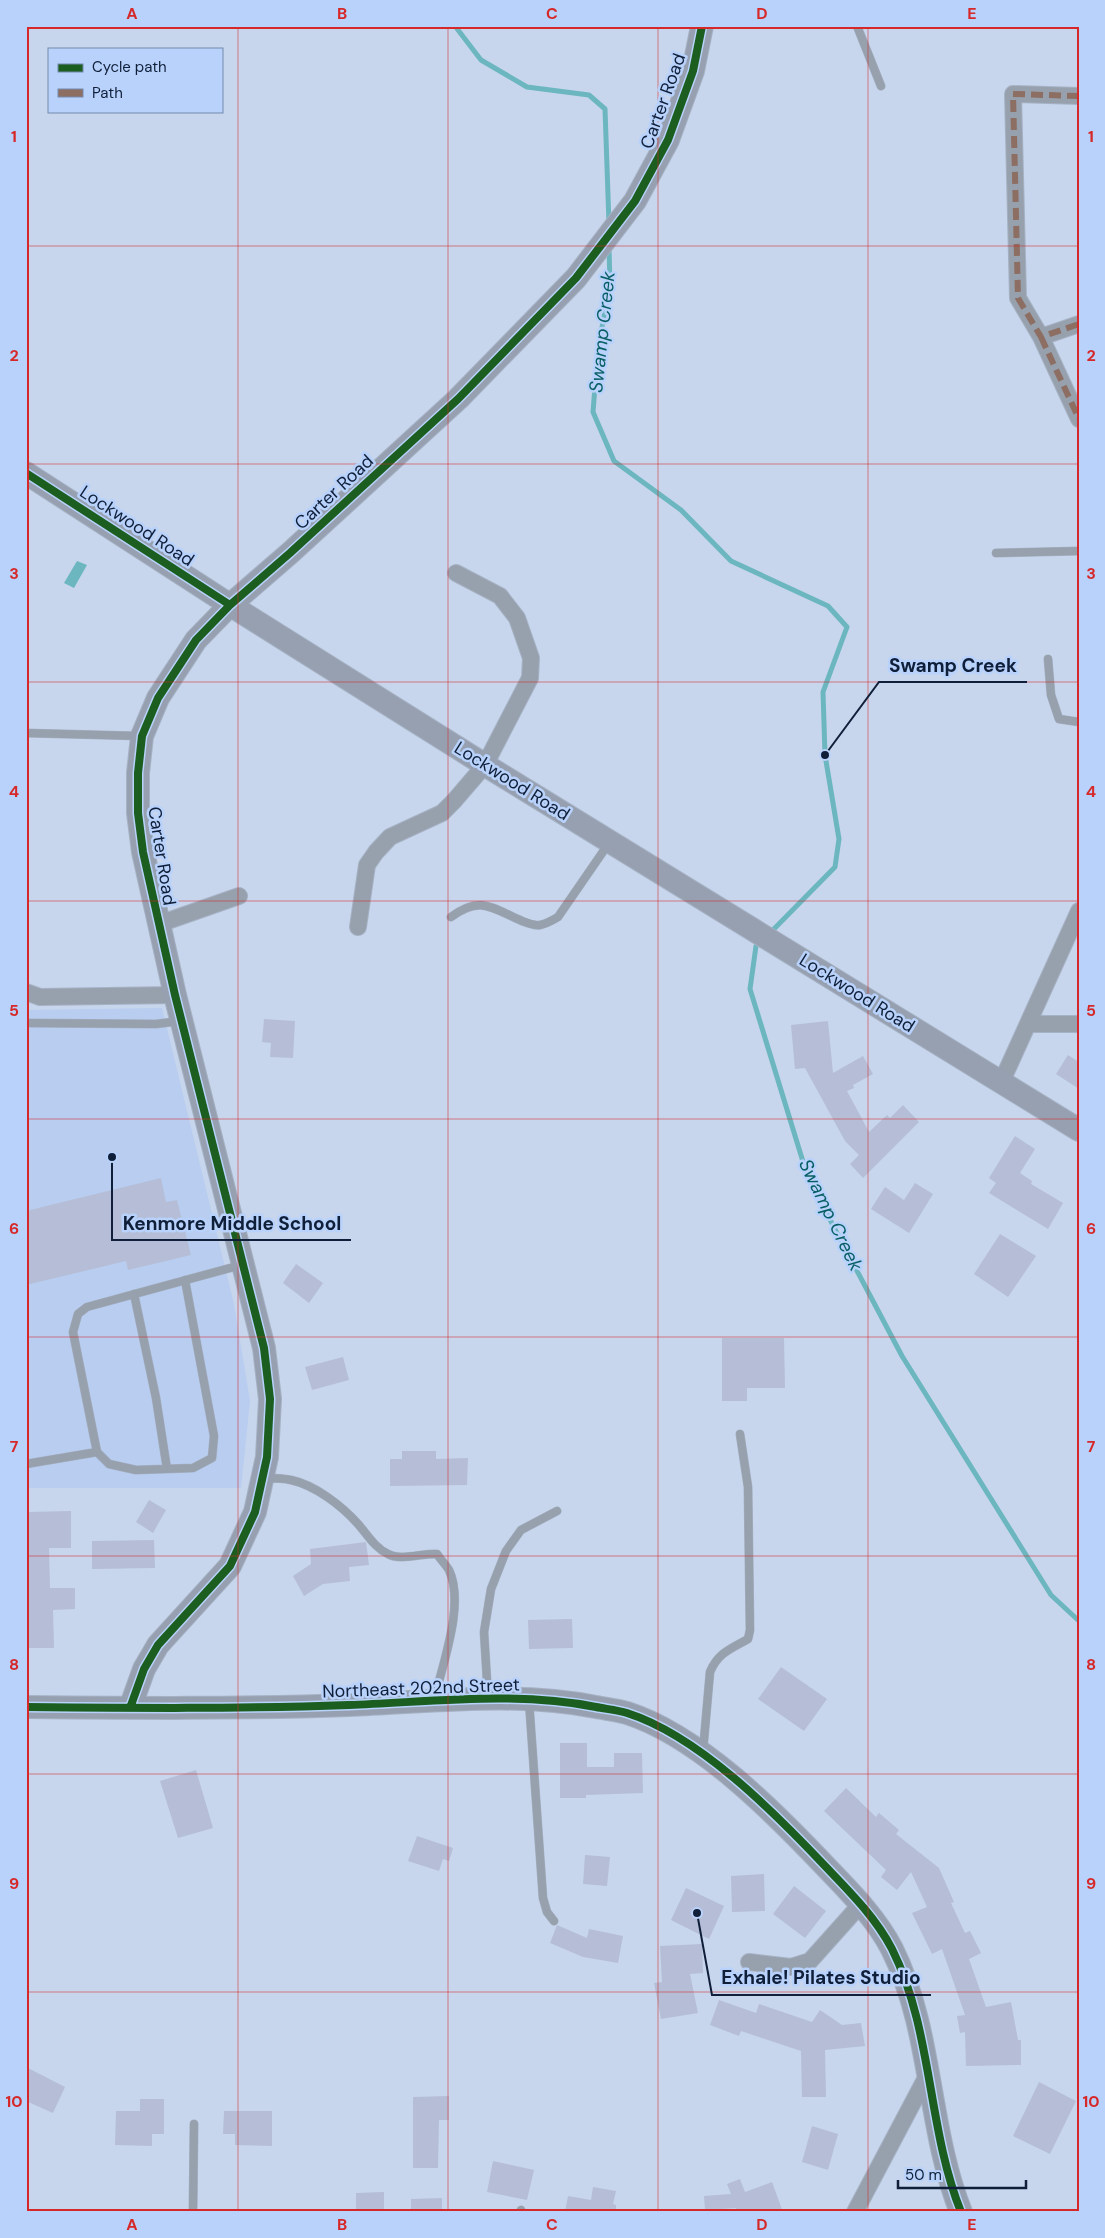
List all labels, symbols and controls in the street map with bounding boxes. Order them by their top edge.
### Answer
text: A [126,3,138,24]
text: B [337,3,347,24]
text: C [546,3,558,24]
text: D [756,3,768,24]
text: E [967,3,977,24]
legend [48,48,222,112]
street label: Carter Road [635,50,691,152]
text: Cycle path [92,57,167,77]
text: Path [92,83,123,103]
text: 1 [11,126,17,147]
text: 1 [1088,126,1094,147]
water label: Swamp Creek [583,270,621,394]
text: 2 [9,345,19,366]
text: 2 [1086,345,1096,366]
street label: Carter Road [289,449,379,535]
street label: Lockwood Road [75,480,199,572]
text: 3 [9,563,19,584]
text: 3 [1086,563,1096,584]
callout: Swamp Creek [879,648,1027,682]
text: Swamp Creek [889,653,1017,678]
street label: Lockwood Road [450,736,574,826]
text: 4 [9,781,19,802]
text: 4 [1086,781,1096,802]
street label: Carter Road [142,805,182,907]
street label: Lockwood Road [795,948,919,1038]
text: 5 [9,1000,19,1021]
text: 5 [1086,1000,1096,1021]
water label: Swamp Creek [793,1155,869,1275]
callout: Kenmore Middle School [112,1206,351,1240]
text: Kenmore Middle School [123,1211,341,1236]
text: 6 [9,1218,19,1239]
text: 6 [1086,1218,1096,1239]
text: 7 [10,1436,19,1457]
text: 7 [1087,1436,1096,1457]
text: 8 [9,1654,19,1675]
text: 8 [1086,1654,1096,1675]
street label: Northeast 202nd Street [322,1673,520,1703]
text: 9 [9,1873,19,1894]
text: 9 [1086,1873,1096,1894]
callout: Exhale! Pilates Studio [712,1961,931,1995]
text: Exhale! Pilates Studio [721,1965,921,1990]
text: 10 [5,2091,23,2112]
text: 10 [1082,2091,1100,2112]
scale bar [898,2158,1025,2190]
text: 50 m [905,2165,942,2185]
text: A [126,2214,138,2235]
text: B [337,2214,347,2235]
text: C [546,2214,558,2235]
text: D [756,2214,768,2235]
text: E [967,2214,977,2235]

